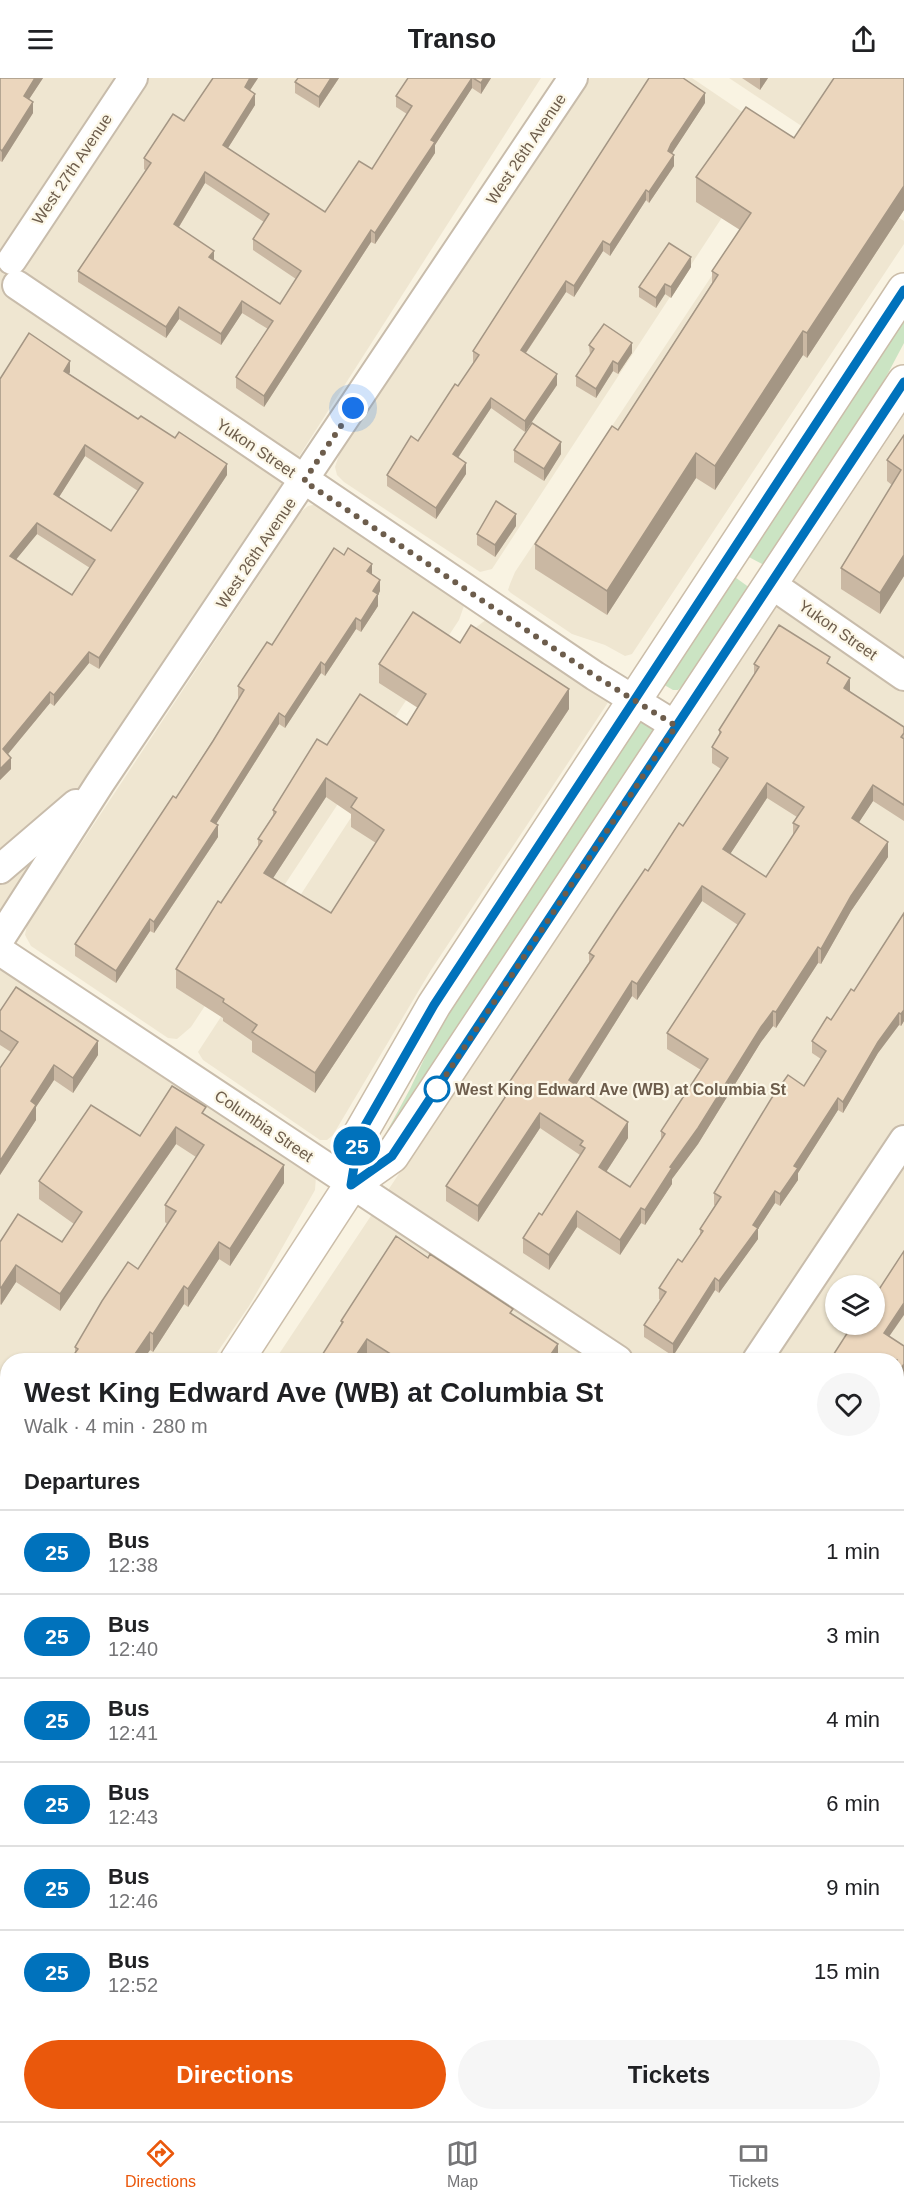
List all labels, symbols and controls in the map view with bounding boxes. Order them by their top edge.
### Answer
icon: menu [24,23,57,56]
icon: share [847,23,880,56]
text: Transo [408,24,496,54]
street label: West 26th Avenue [483,91,569,207]
street label: West 27th Avenue [29,111,115,227]
your location [338,393,368,423]
street label: Yukon Street [213,415,299,481]
street label: West 26th Avenue [213,495,299,611]
street label: Yukon Street [796,597,881,664]
marker: West King Edward Ave (WB) at Columbia St [424,1076,450,1102]
place label: West King Edward Ave (WB) at Columbia St [455,1081,787,1098]
street label: Columbia Street [212,1087,317,1165]
line badge: 25 [330,1126,384,1166]
text: 25 [345,1135,369,1158]
map controls [825,1275,885,1335]
button: layers [825,1275,885,1335]
button: heart [817,1373,880,1436]
text: West King Edward Ave (WB) at Columbia St [24,1377,603,1408]
text: Walk · 4 min · 280 m [24,1415,208,1437]
text: Departures [24,1469,140,1494]
text: Bus [108,1528,150,1553]
text: 1 min [826,1539,880,1564]
text: 25 [45,1541,69,1564]
text: 12:38 [108,1554,158,1576]
text: Bus [108,1612,150,1637]
text: 3 min [826,1623,880,1648]
text: 25 [45,1625,69,1648]
text: 12:40 [108,1638,158,1660]
text: Bus [108,1696,150,1721]
text: 4 min [826,1707,880,1732]
text: 25 [45,1709,69,1732]
text: 12:41 [108,1722,158,1744]
text: Bus [108,1780,150,1805]
text: 6 min [826,1791,880,1816]
text: 25 [45,1793,69,1816]
text: 12:43 [108,1806,158,1828]
text: Bus [108,1864,150,1889]
text: 9 min [826,1875,880,1900]
text: 25 [45,1877,69,1900]
text: 12:46 [108,1890,158,1912]
text: Bus [108,1948,150,1973]
text: 15 min [814,1959,880,1984]
text: 25 [45,1961,69,1984]
text: 12:52 [108,1974,158,1996]
button: Directions [24,2040,446,2109]
button: Tickets [458,2040,880,2109]
tab: Directions [125,2137,196,2191]
tab: Map [446,2137,479,2191]
tab: Tickets [729,2137,779,2191]

